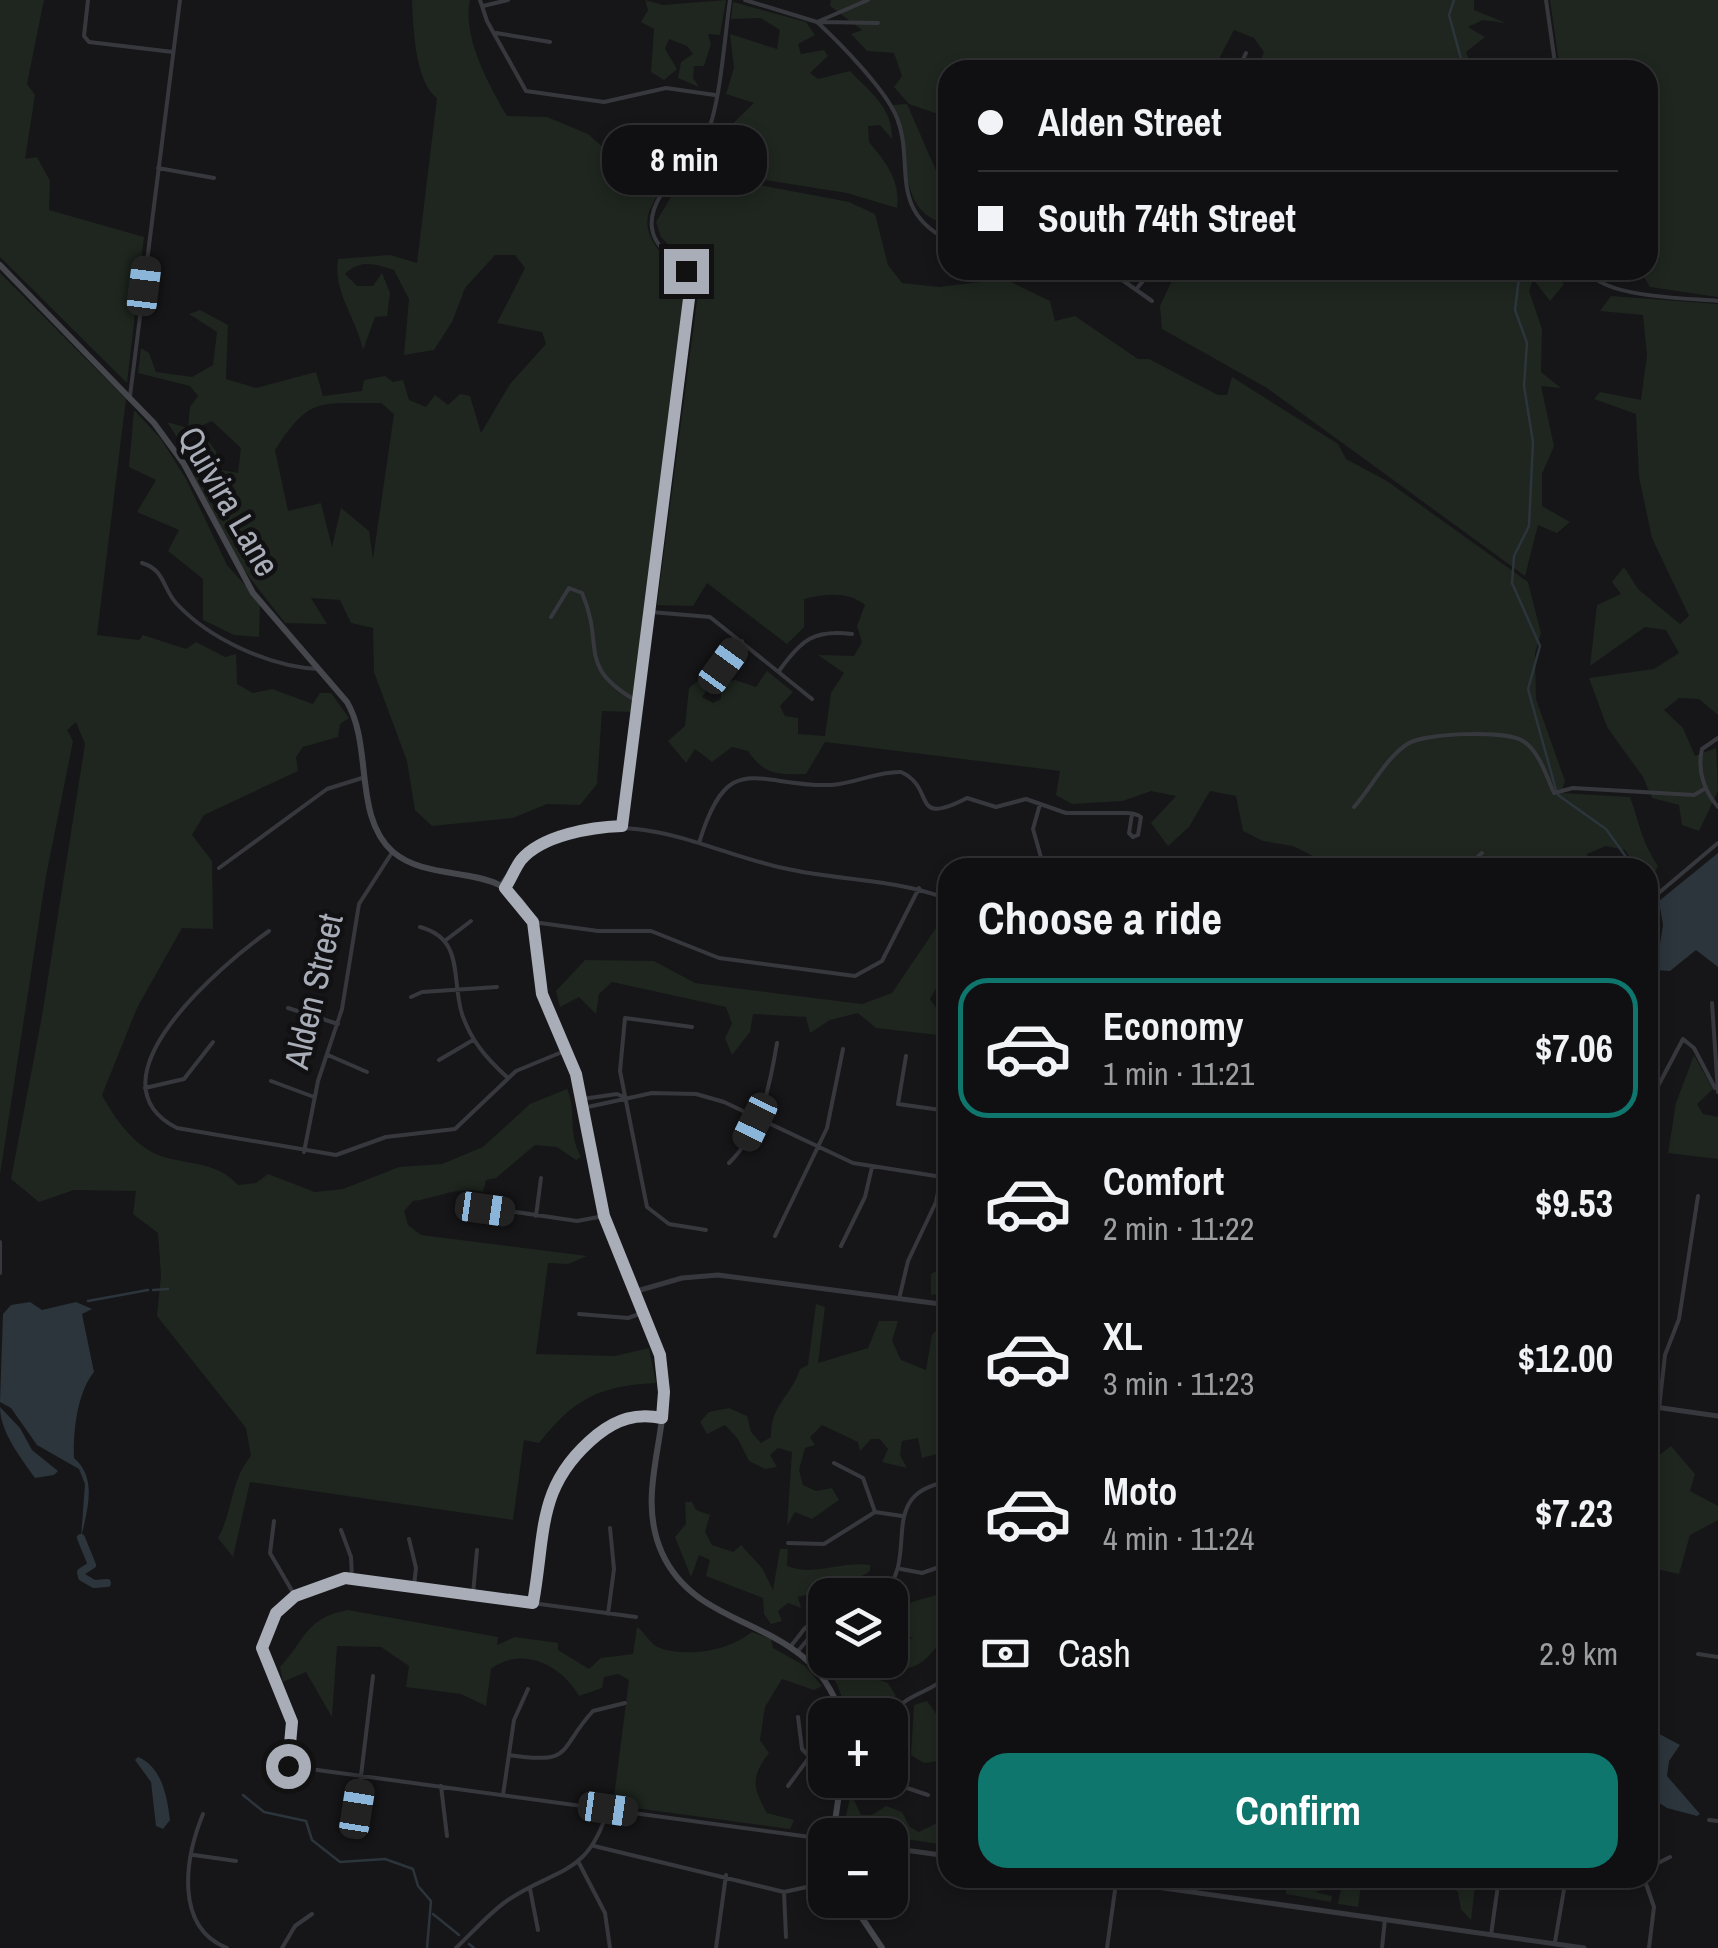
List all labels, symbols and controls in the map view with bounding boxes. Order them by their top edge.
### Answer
text: Alden Street [1038,97,1222,148]
callout: 8 min [604,126,768,196]
text: 8 min [650,138,719,181]
text: South 74th Street [1038,193,1296,244]
route end [664,249,709,294]
car [125,254,163,318]
street label: Quivira Lane [167,417,291,585]
car [693,633,753,699]
text: Choose a ride [978,887,1222,948]
street label: Alden Street [272,909,354,1074]
text: Economy [1103,1001,1243,1052]
icon: car [983,1003,1073,1093]
text: $7.06 [1535,1023,1613,1074]
text: 1 min · 11:21 [1103,1052,1254,1095]
car [728,1088,782,1156]
text: Comfort [1103,1156,1224,1207]
icon: car [983,1158,1073,1248]
text: $9.53 [1535,1178,1613,1229]
car [453,1190,517,1228]
text: 2 min · 11:22 [1103,1207,1254,1250]
text: XL [1103,1311,1143,1362]
icon: car [983,1313,1073,1403]
text: $12.00 [1518,1333,1613,1384]
text: 3 min · 11:23 [1103,1362,1254,1405]
text: Moto [1103,1466,1177,1517]
icon: car [983,1468,1073,1558]
text: $7.23 [1535,1488,1613,1539]
text: 4 min · 11:24 [1103,1517,1254,1560]
map controls [808,1578,908,1918]
button: layers [808,1578,908,1678]
icon: cash [978,1626,1033,1681]
text: Cash [1058,1628,1131,1679]
text: 2.9 km [1539,1632,1618,1675]
button: + [808,1698,908,1798]
route start [266,1744,311,1789]
button: Confirm [978,1753,1618,1868]
car [337,1777,377,1841]
car [576,1790,640,1828]
button: − [808,1818,908,1918]

